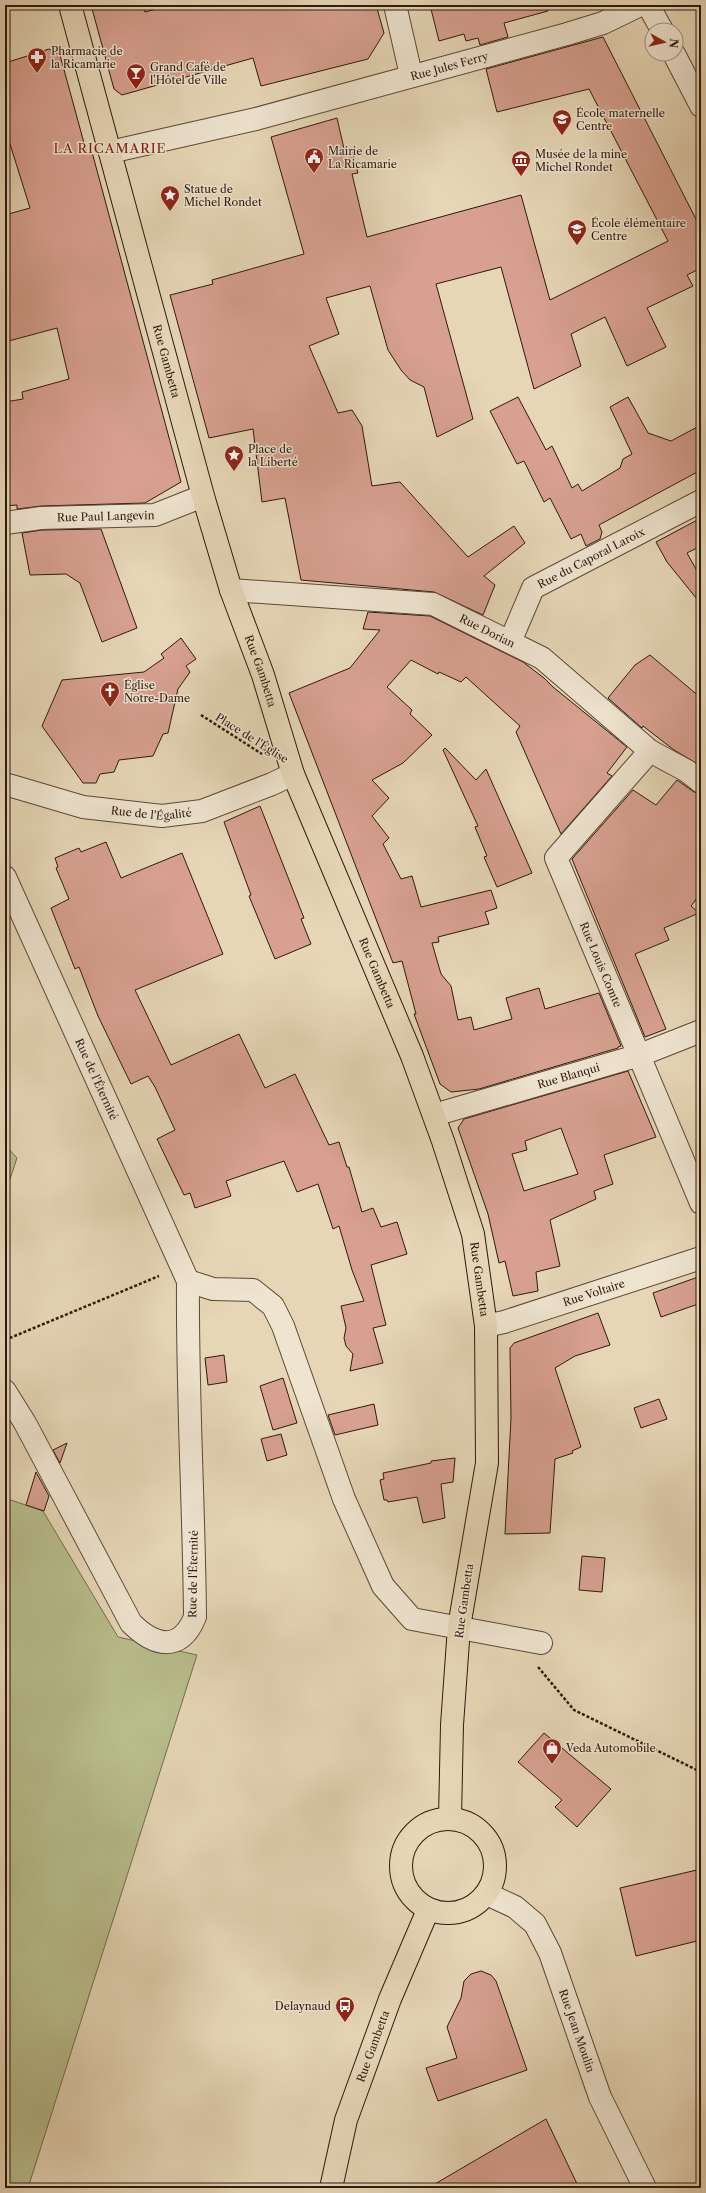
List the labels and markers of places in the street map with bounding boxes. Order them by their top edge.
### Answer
place label: Pharmacie de la Ricamarie [51,44,123,71]
pharmacy icon: Pharmacie de la Ricamarie [26,46,48,74]
place label: Grand Café de l'Hôtel de Ville [150,60,227,87]
bar icon: Grand Café de l'Hôtel de Ville [125,62,147,90]
place label: École maternelle Centre [576,106,665,133]
school or university icon: École maternelle Centre [551,108,573,136]
place label: Mairie de La Ricamarie [328,144,397,171]
public building icon: Mairie de La Ricamarie [303,146,325,174]
place label: Musée de la mine Michel Rondet [535,147,627,174]
museum icon: Musée de la mine Michel Rondet [510,149,532,177]
place label: Statue de Michel Rondet [184,182,262,209]
place icon: Statue de Michel Rondet [159,184,181,212]
place label: École élémentaire Centre [591,216,686,243]
school or university icon: École élémentaire Centre [566,218,588,246]
place label: Place de la Liberté [248,442,298,469]
place icon: Place de la Liberté [223,444,245,472]
place label: Église Notre-Dame [124,678,190,705]
church icon: Église Notre-Dame [99,680,121,708]
shop icon: Veda Automobile [541,1737,563,1765]
place label: Veda Automobile [565,1741,656,1755]
bus stop icon: Delaynaud [334,1995,356,2023]
place label: Delaynaud [275,1999,331,2013]

